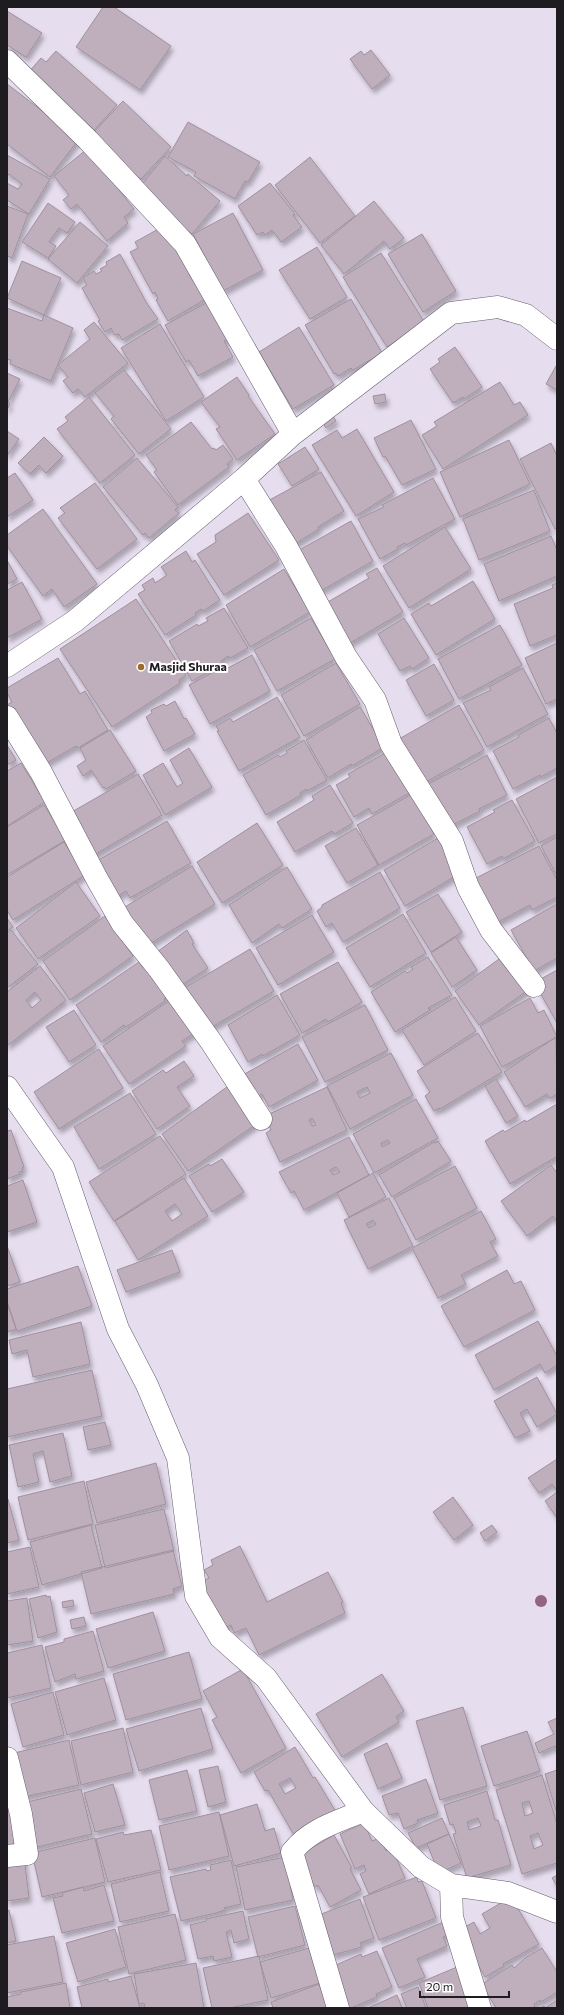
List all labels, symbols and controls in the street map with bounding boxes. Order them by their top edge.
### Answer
place label: Masjid Shuraa [149,659,227,673]
marker: Masjid Shuraa [136,662,146,672]
scale bar [420,1973,509,1999]
text: 20 m [426,1979,453,1993]

